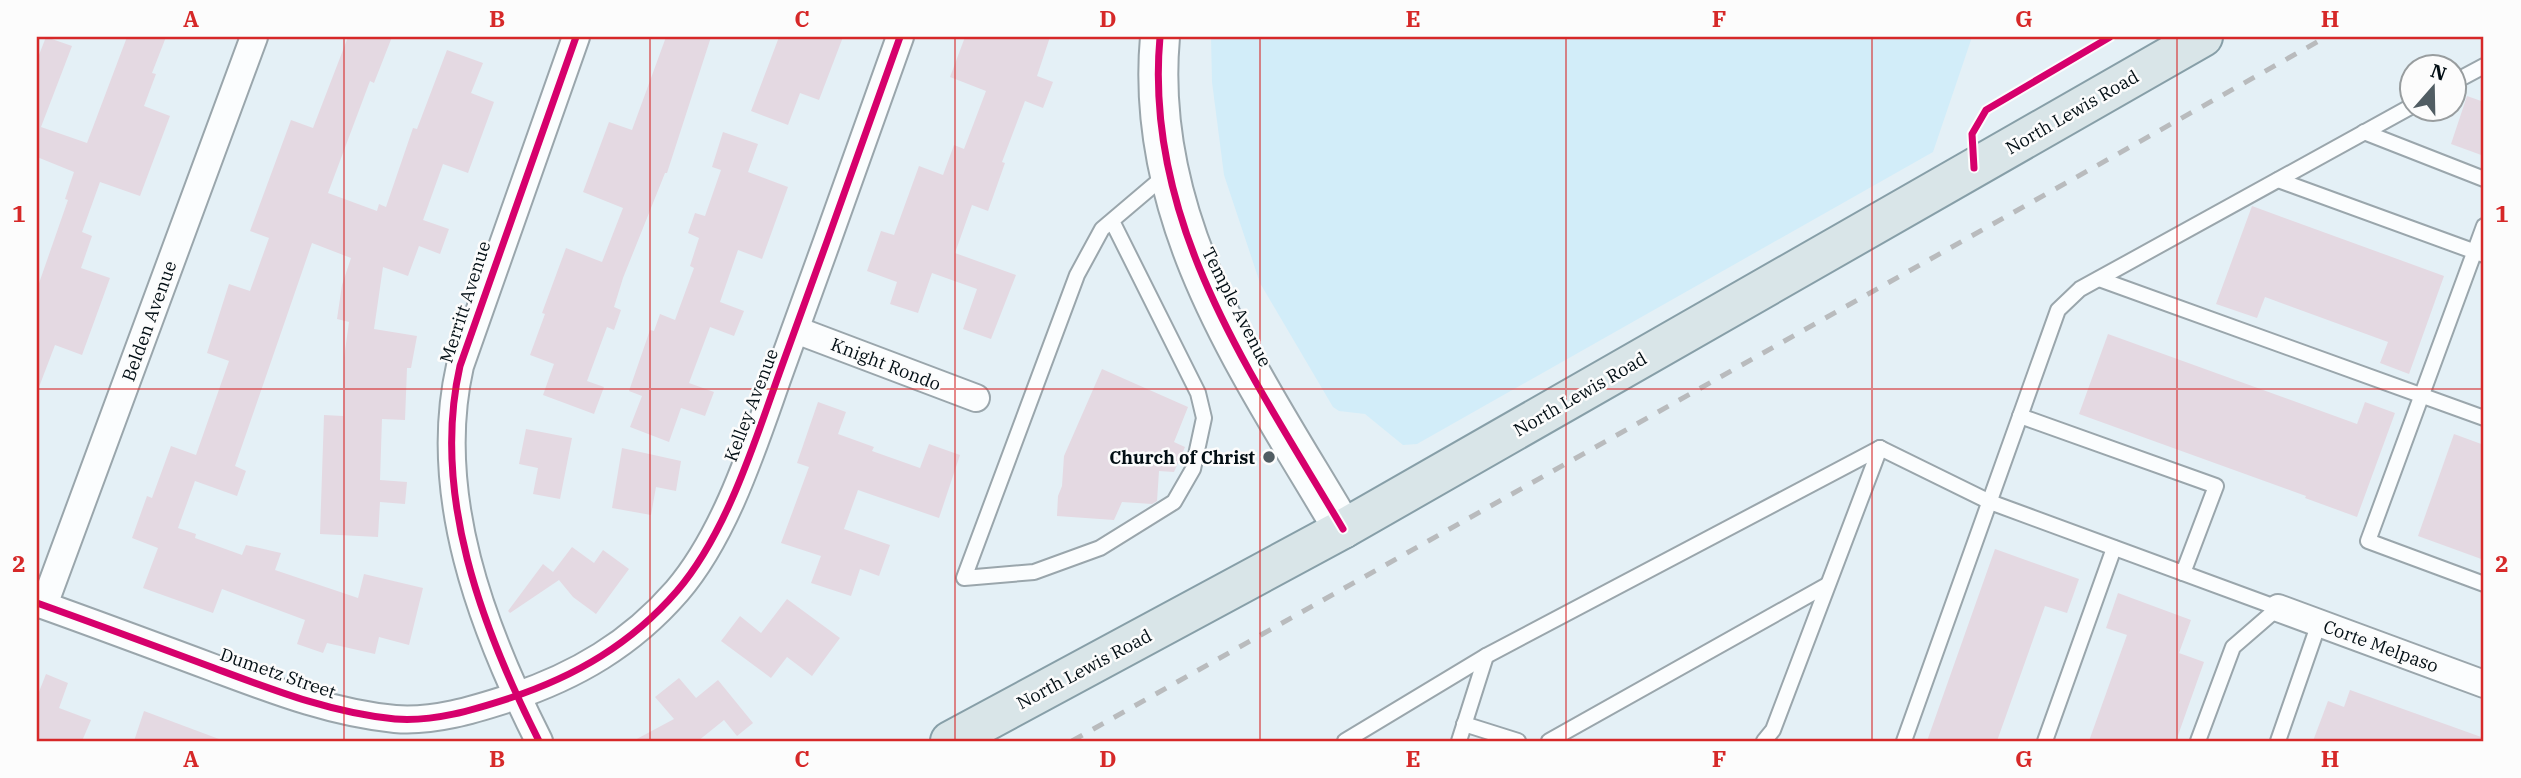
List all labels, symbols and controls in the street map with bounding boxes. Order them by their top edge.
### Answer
text: A [183,3,199,33]
text: B [489,3,505,33]
text: C [794,3,810,33]
text: D [1099,3,1117,33]
text: E [1405,3,1421,33]
text: F [1712,3,1726,33]
text: G [2015,3,2033,33]
text: H [2321,3,2339,33]
north arrow [2398,52,2468,122]
text: N [2428,58,2450,86]
street label: North Lewis Road [2001,65,2143,159]
text: 1 [12,198,26,228]
text: 1 [2495,198,2509,228]
street label: Merritt Avenue [434,238,496,366]
street label: Temple Avenue [1197,243,1277,371]
street label: Belden Avenue [117,258,181,384]
street label: Knight Rondo [828,333,944,395]
street label: Kelley Avenue [719,345,783,465]
street label: North Lewis Road [1509,347,1651,441]
place label: Church of Christ [1109,446,1255,469]
marker: Church of Christ [1261,449,1277,465]
text: 2 [12,548,26,578]
text: 2 [2495,548,2509,578]
street label: Corte Melpaso [2320,615,2442,677]
street label: North Lewis Road [1012,624,1156,714]
street label: Dumetz Street [217,642,339,704]
text: A [183,743,199,773]
text: B [489,743,505,773]
text: C [794,743,810,773]
text: D [1099,743,1117,773]
text: E [1405,743,1421,773]
text: F [1712,743,1726,773]
text: G [2015,743,2033,773]
text: H [2321,743,2339,773]

